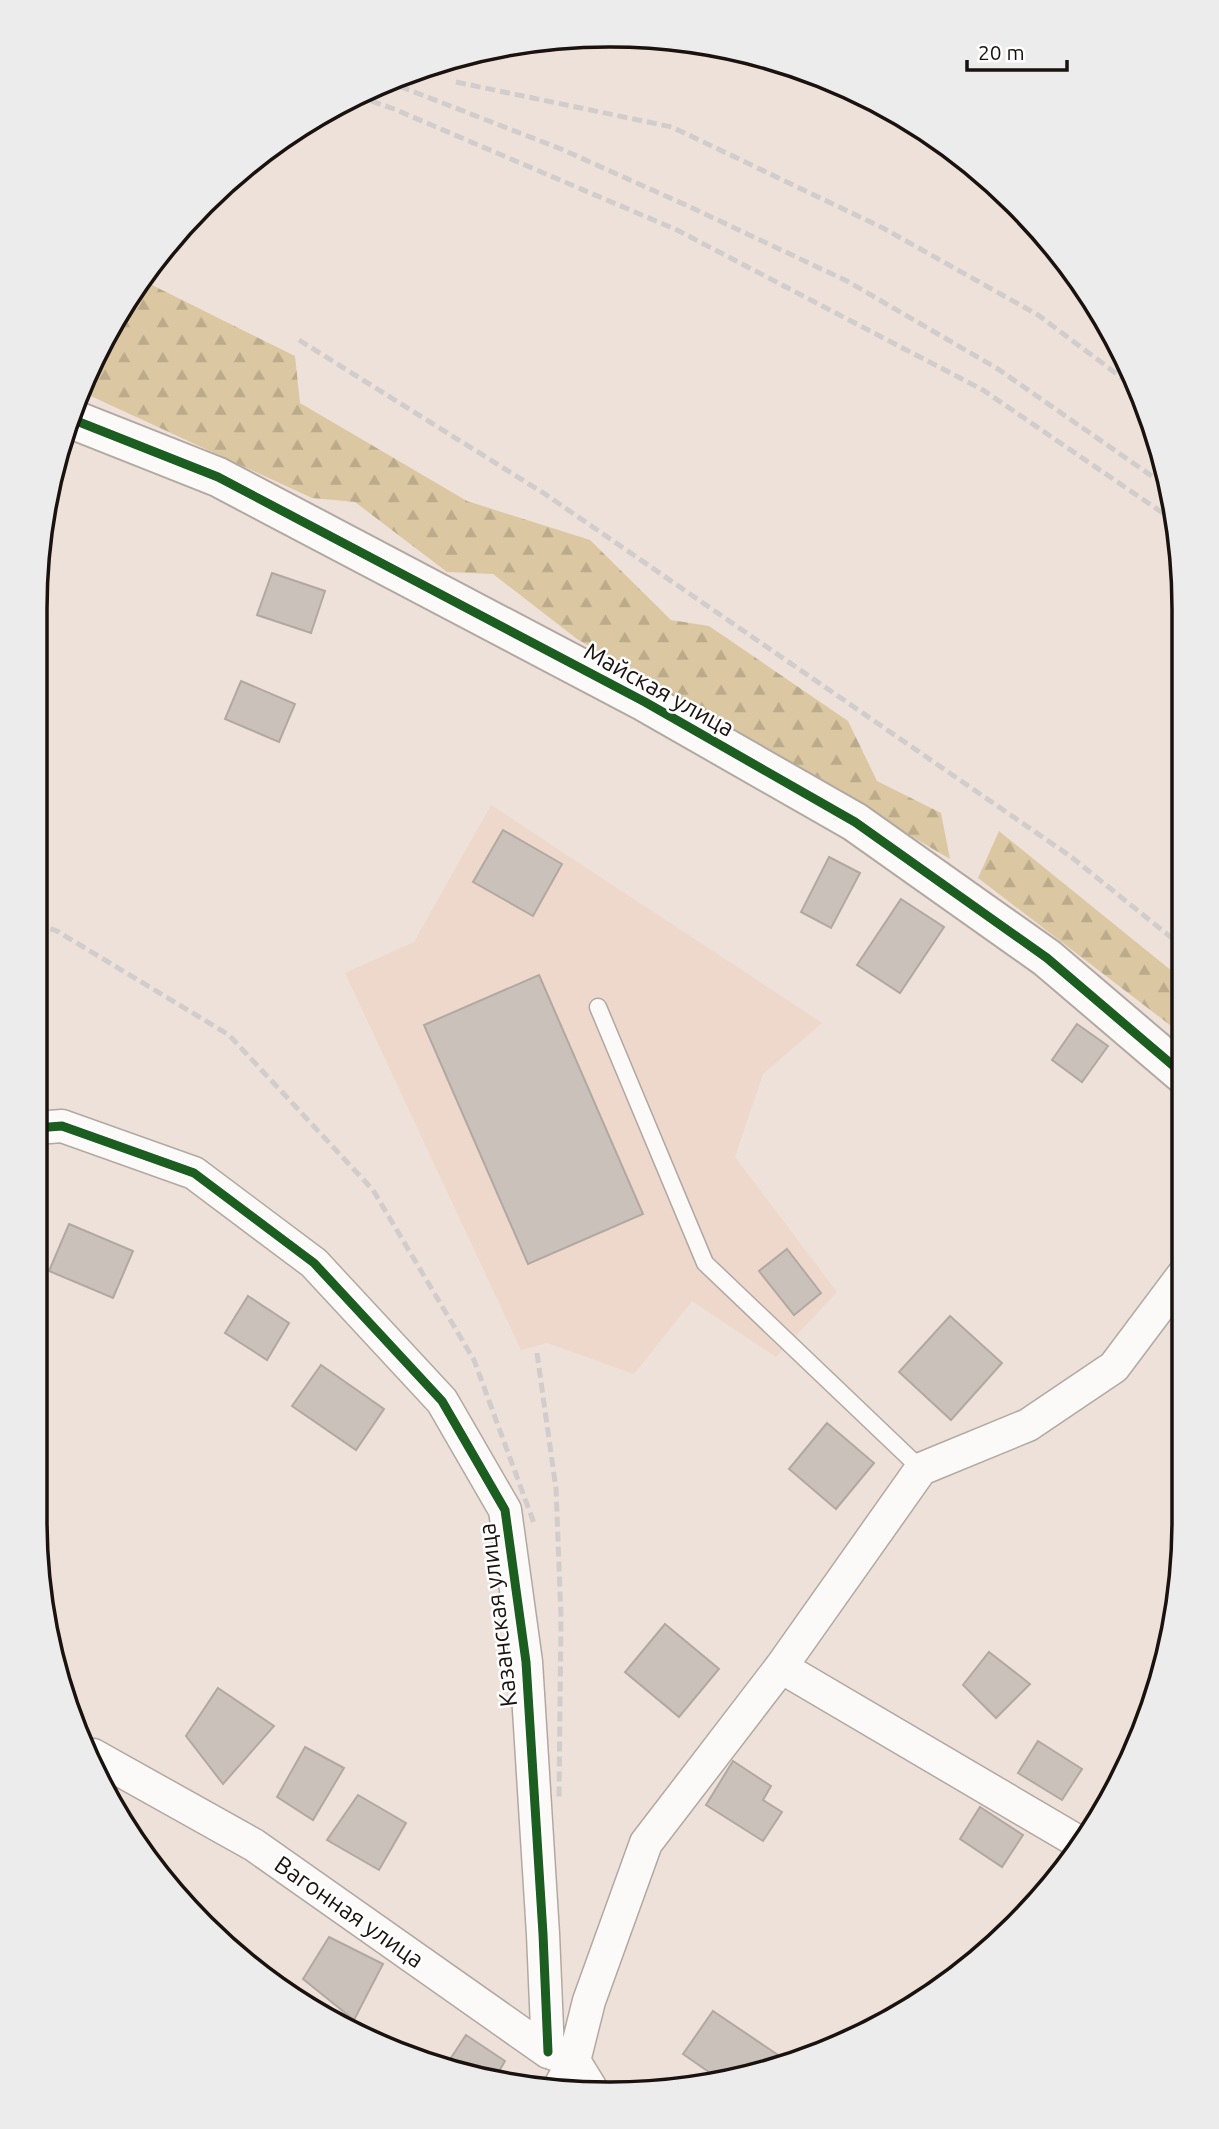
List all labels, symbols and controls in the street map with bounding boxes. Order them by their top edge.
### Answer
scale bar [967,28,1067,72]
text: 20 m [978,40,1025,64]
street label: Майская улица [580,637,739,742]
street label: Казанская улица [473,1522,522,1708]
street label: Вагонная улица [270,1850,429,1973]

